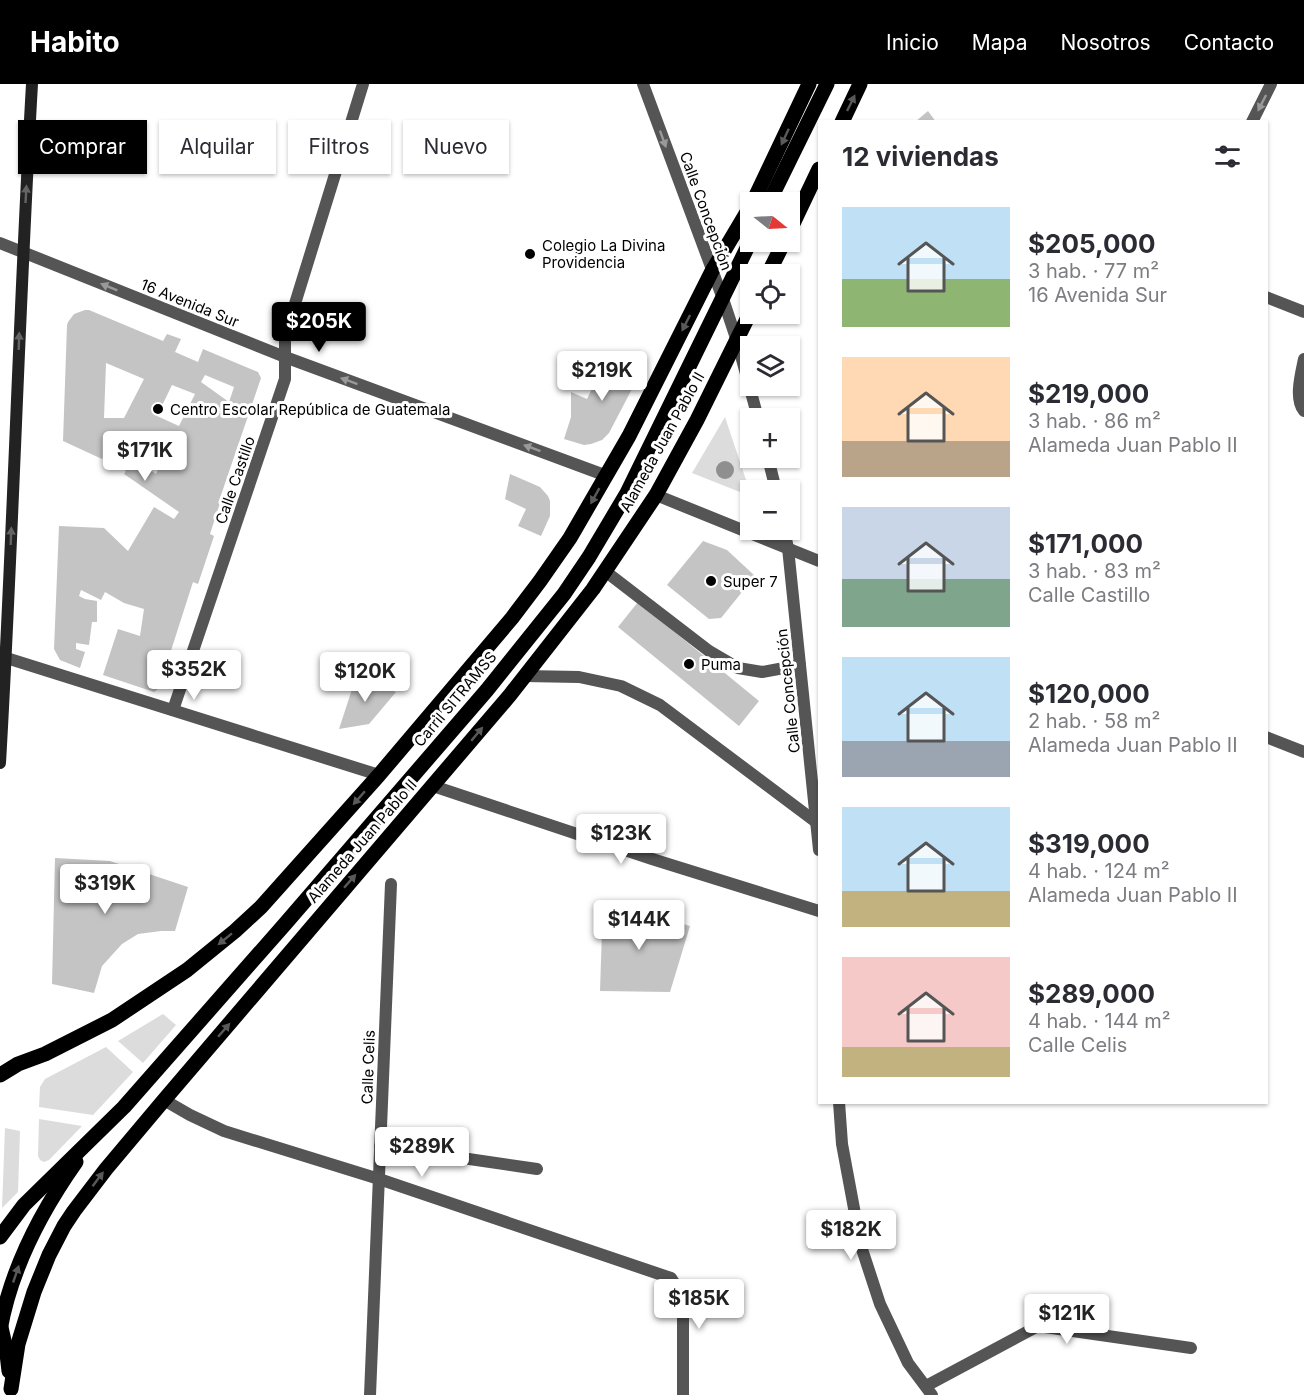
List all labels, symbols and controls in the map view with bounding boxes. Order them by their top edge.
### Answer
text: Habito [30,25,120,59]
text: Inicio [886,30,939,55]
text: Mapa [972,30,1027,55]
text: Nosotros [1060,30,1151,55]
text: Contacto [1184,30,1274,55]
one-way arrow [846,94,855,111]
one-way arrow [1257,94,1266,111]
chip: Comprar [18,120,147,174]
chip: Alquilar [159,120,276,174]
chip: Filtros [288,120,391,174]
chip: Nuevo [403,120,509,174]
one-way arrow [779,128,789,146]
one-way arrow [659,130,669,148]
icon: filters [1211,140,1244,173]
text: 12 viviendas [842,141,999,172]
street label: Calle Concepción [676,149,736,273]
one-way arrow [21,185,30,204]
north arrow [740,192,800,252]
map controls [740,192,800,540]
text: $205,000 [1028,228,1155,259]
icon: home [890,231,962,303]
place label: Colegio La Divina Providencia [542,236,665,272]
marker: Colegio La Divina Providencia [523,247,537,261]
text: 3 hab. · 77 m² [1028,259,1159,283]
button: locate [740,264,800,324]
street label: 16 Avenida Sur [138,275,242,331]
one-way arrow [100,282,118,291]
text: 16 Avenida Sur [1028,283,1167,307]
pin: $205K [277,302,361,353]
text: $205K [286,309,352,333]
one-way arrow [681,315,690,332]
one-way arrow [14,332,23,351]
button: layers [740,336,800,396]
pin: $219K [560,351,644,402]
text: $219K [571,358,633,382]
street label: Alameda Juan Pablo II [616,369,708,515]
one-way arrow [340,375,358,385]
text: $219,000 [1028,378,1149,409]
icon: home [890,381,962,453]
place label: Centro Escolar República de Guatemala [170,400,450,419]
marker: Centro Escolar República de Guatemala [151,402,165,416]
button: + [740,408,800,468]
text: 3 hab. · 86 m² [1028,409,1161,433]
pin: $171K [103,431,187,482]
text: Alameda Juan Pablo II [1028,433,1238,457]
street label: Calle Castillo [211,434,259,526]
text: $171K [117,438,173,462]
one-way arrow [523,443,541,452]
button: − [740,480,800,540]
one-way arrow [590,488,600,505]
one-way arrow [6,527,16,546]
text: $171,000 [1028,528,1143,559]
icon: home [890,531,962,603]
text: 3 hab. · 83 m² [1028,559,1161,583]
place label: Super 7 [723,572,778,591]
marker: Super 7 [704,574,718,588]
text: Calle Castillo [1028,583,1150,607]
street label: Calle Concepción [772,628,804,754]
street label: Carril SITRAMSS [410,647,500,751]
pin: $352K [152,650,236,701]
pin: $120K [323,652,407,703]
place label: Puma [701,655,741,674]
text: $352K [161,657,227,681]
marker: Puma [682,657,696,671]
text: $120K [334,659,396,683]
text: $120,000 [1028,678,1150,709]
icon: home [890,681,962,753]
text: 2 hab. · 58 m² [1028,709,1160,733]
one-way arrow [471,726,484,742]
text: Alameda Juan Pablo II [1028,733,1238,757]
street label: Alameda Juan Pablo II [303,775,421,907]
one-way arrow [353,790,366,805]
pin: $123K [579,814,663,865]
text: $123K [590,821,652,845]
text: $319,000 [1028,828,1150,859]
icon: home [890,831,962,903]
text: 4 hab. · 124 m² [1028,859,1170,883]
pin: $319K [63,864,147,915]
text: $319K [74,871,136,895]
one-way arrow [344,873,357,889]
text: Alameda Juan Pablo II [1028,883,1238,907]
pin: $144K [597,900,681,951]
text: $144K [607,907,671,931]
one-way arrow [217,933,233,946]
text: $289,000 [1028,978,1155,1009]
icon: home [890,981,962,1053]
text: 4 hab. · 144 m² [1028,1009,1171,1033]
one-way arrow [217,1023,230,1038]
street label: Calle Celis [357,1029,379,1105]
text: Calle Celis [1028,1033,1127,1057]
pin: $289K [380,1127,464,1178]
text: $289K [389,1134,455,1158]
one-way arrow [92,1171,105,1187]
pin: $182K [809,1210,893,1261]
text: $182K [820,1217,882,1241]
one-way arrow [11,1265,21,1283]
pin: $185K [657,1279,741,1330]
text: $185K [668,1286,730,1310]
pin: $121K [1025,1294,1109,1345]
text: $121K [1038,1301,1096,1325]

